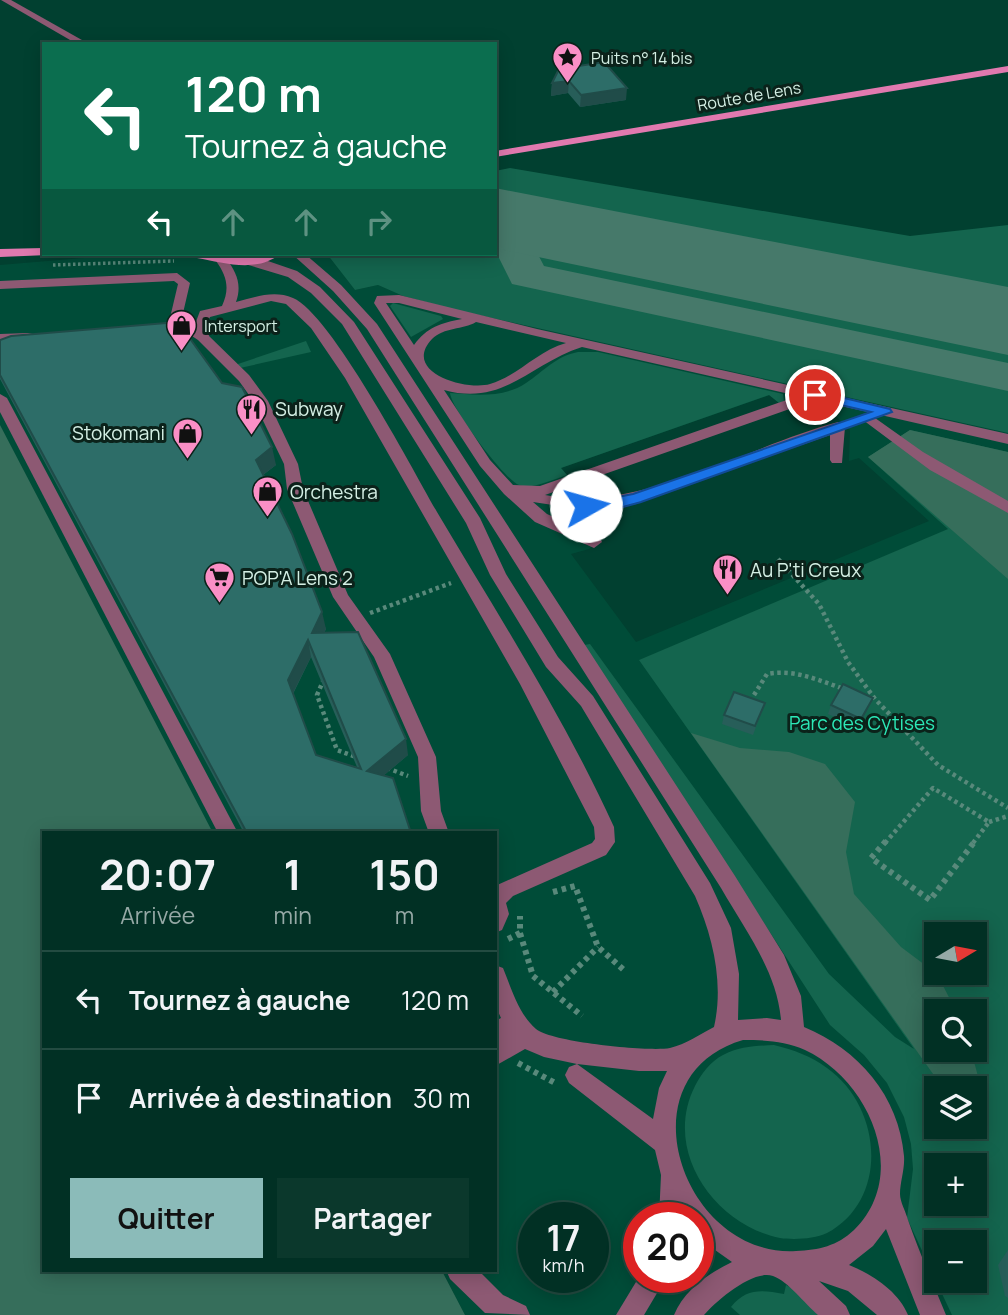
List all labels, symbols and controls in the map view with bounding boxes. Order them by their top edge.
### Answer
place icon: Puits n° 14 bis [551,41,585,85]
place label: Puits n° 14 bis [591,47,692,69]
text: 120 m [185,60,322,127]
icon: left [70,70,161,161]
street label: Route de Lens [695,76,803,116]
text: Tournez à gauche [185,124,447,168]
icon: left [141,203,179,241]
icon: ahead [214,203,252,241]
icon: ahead [287,203,325,241]
icon: right [360,203,398,241]
shop icon: Intersport [164,309,198,353]
place label: Intersport [204,315,278,337]
pin [785,365,845,425]
icon: arrive [796,376,834,414]
restaurant icon: Subway [235,392,269,436]
place label: Subway [275,396,343,422]
shop icon: Stokomani [171,416,205,460]
place label: Stokomani [72,420,165,446]
position arrow [549,469,623,543]
shop icon: Orchestra [250,475,284,519]
place label: Orchestra [290,479,378,505]
restaurant icon: Au P'ti Creux [710,553,744,597]
place label: Au P'ti Creux [750,557,861,583]
supermarket icon: POP'A Lens 2 [202,561,236,605]
place label: POP'A Lens 2 [242,565,353,591]
park label: Parc des Cytises [789,710,935,736]
text: 20:07 [99,845,216,903]
text: 1 [283,845,302,903]
text: 150 [369,845,440,903]
text: Arrivée [120,899,195,931]
text: min [273,899,312,931]
text: m [395,899,414,931]
north arrow [924,922,987,985]
map controls [924,922,987,1293]
icon: left [70,981,108,1019]
text: Tournez à gauche [129,982,350,1018]
text: 120 m [401,982,469,1018]
button: search [924,999,987,1062]
button: layers [924,1076,987,1139]
icon: arrive [70,1079,108,1117]
text: Arrivée à destination [129,1080,392,1116]
text: 30 m [413,1080,470,1116]
button: + [924,1153,987,1216]
button: Quitter [70,1178,263,1258]
button: Partager [277,1178,469,1258]
speed limit sign: 20 [623,1202,714,1293]
text: 17 [546,1214,581,1262]
button: − [924,1230,987,1293]
text: km/h [543,1253,584,1277]

